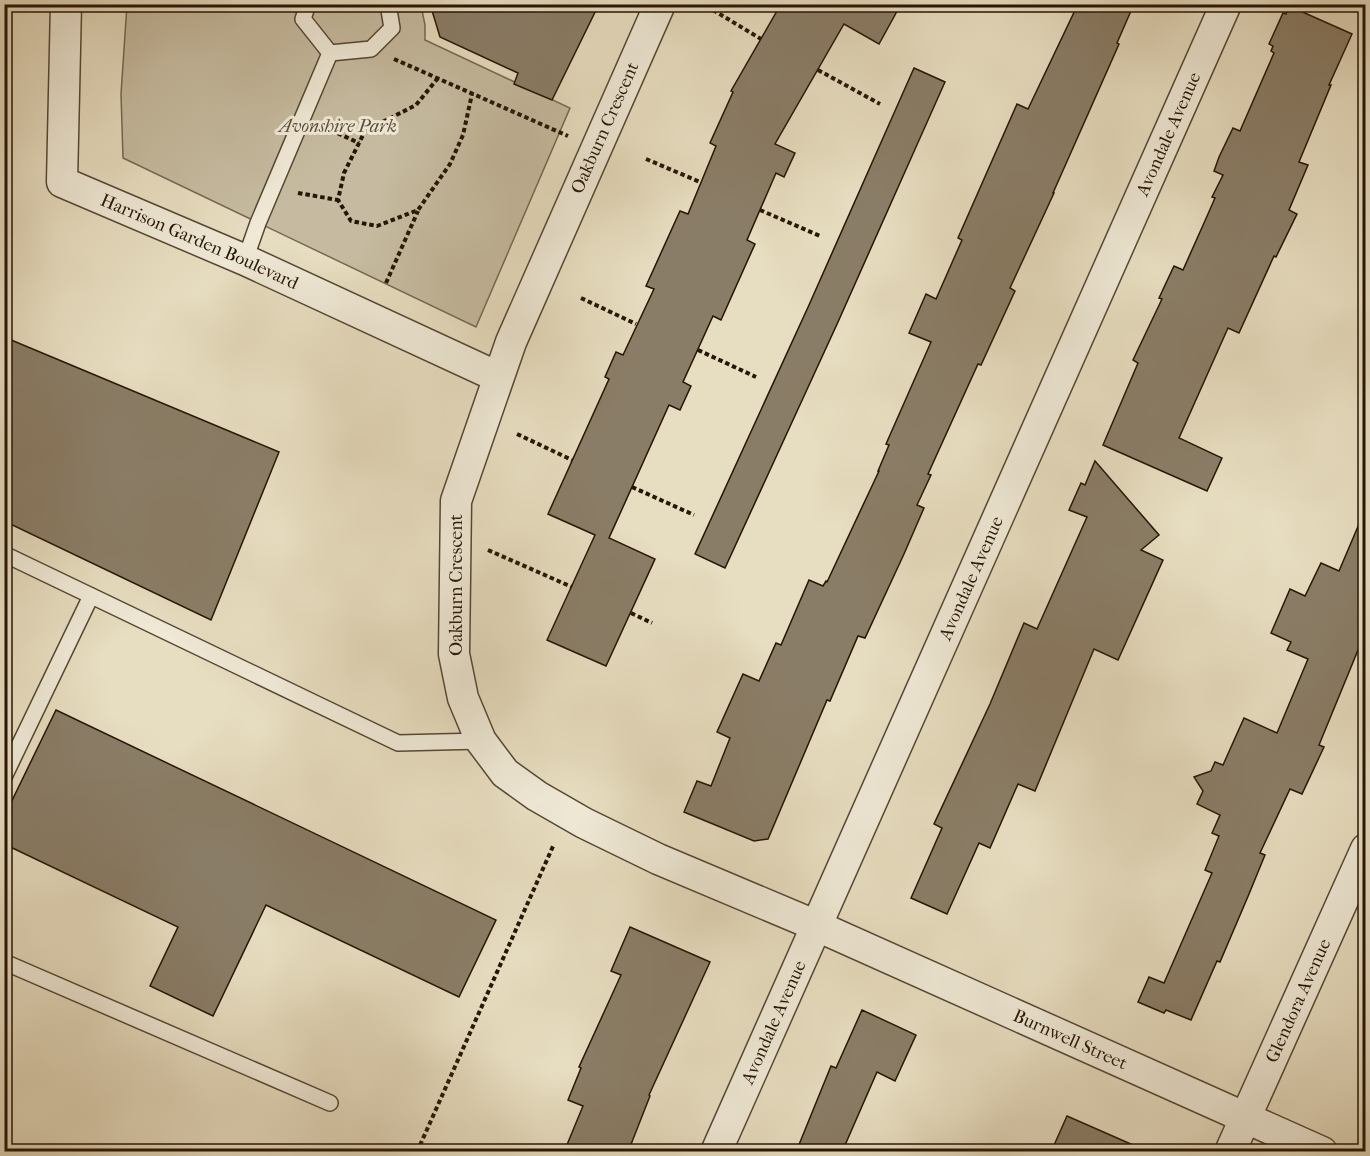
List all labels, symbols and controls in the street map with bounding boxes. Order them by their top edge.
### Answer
street label: Oakburn Crescent [567,58,644,197]
street label: Avondale Avenue [1131,69,1205,200]
park label: Avonshire Park [277,116,397,137]
street label: Harrison Garden Boulevard [98,189,302,294]
street label: Oakburn Crescent [446,513,467,656]
street label: Avondale Avenue [934,513,1008,644]
street label: Glendora Avenue [1261,935,1335,1066]
street label: Avondale Avenue [737,957,810,1088]
street label: Burnwell Street [1010,1005,1131,1074]

